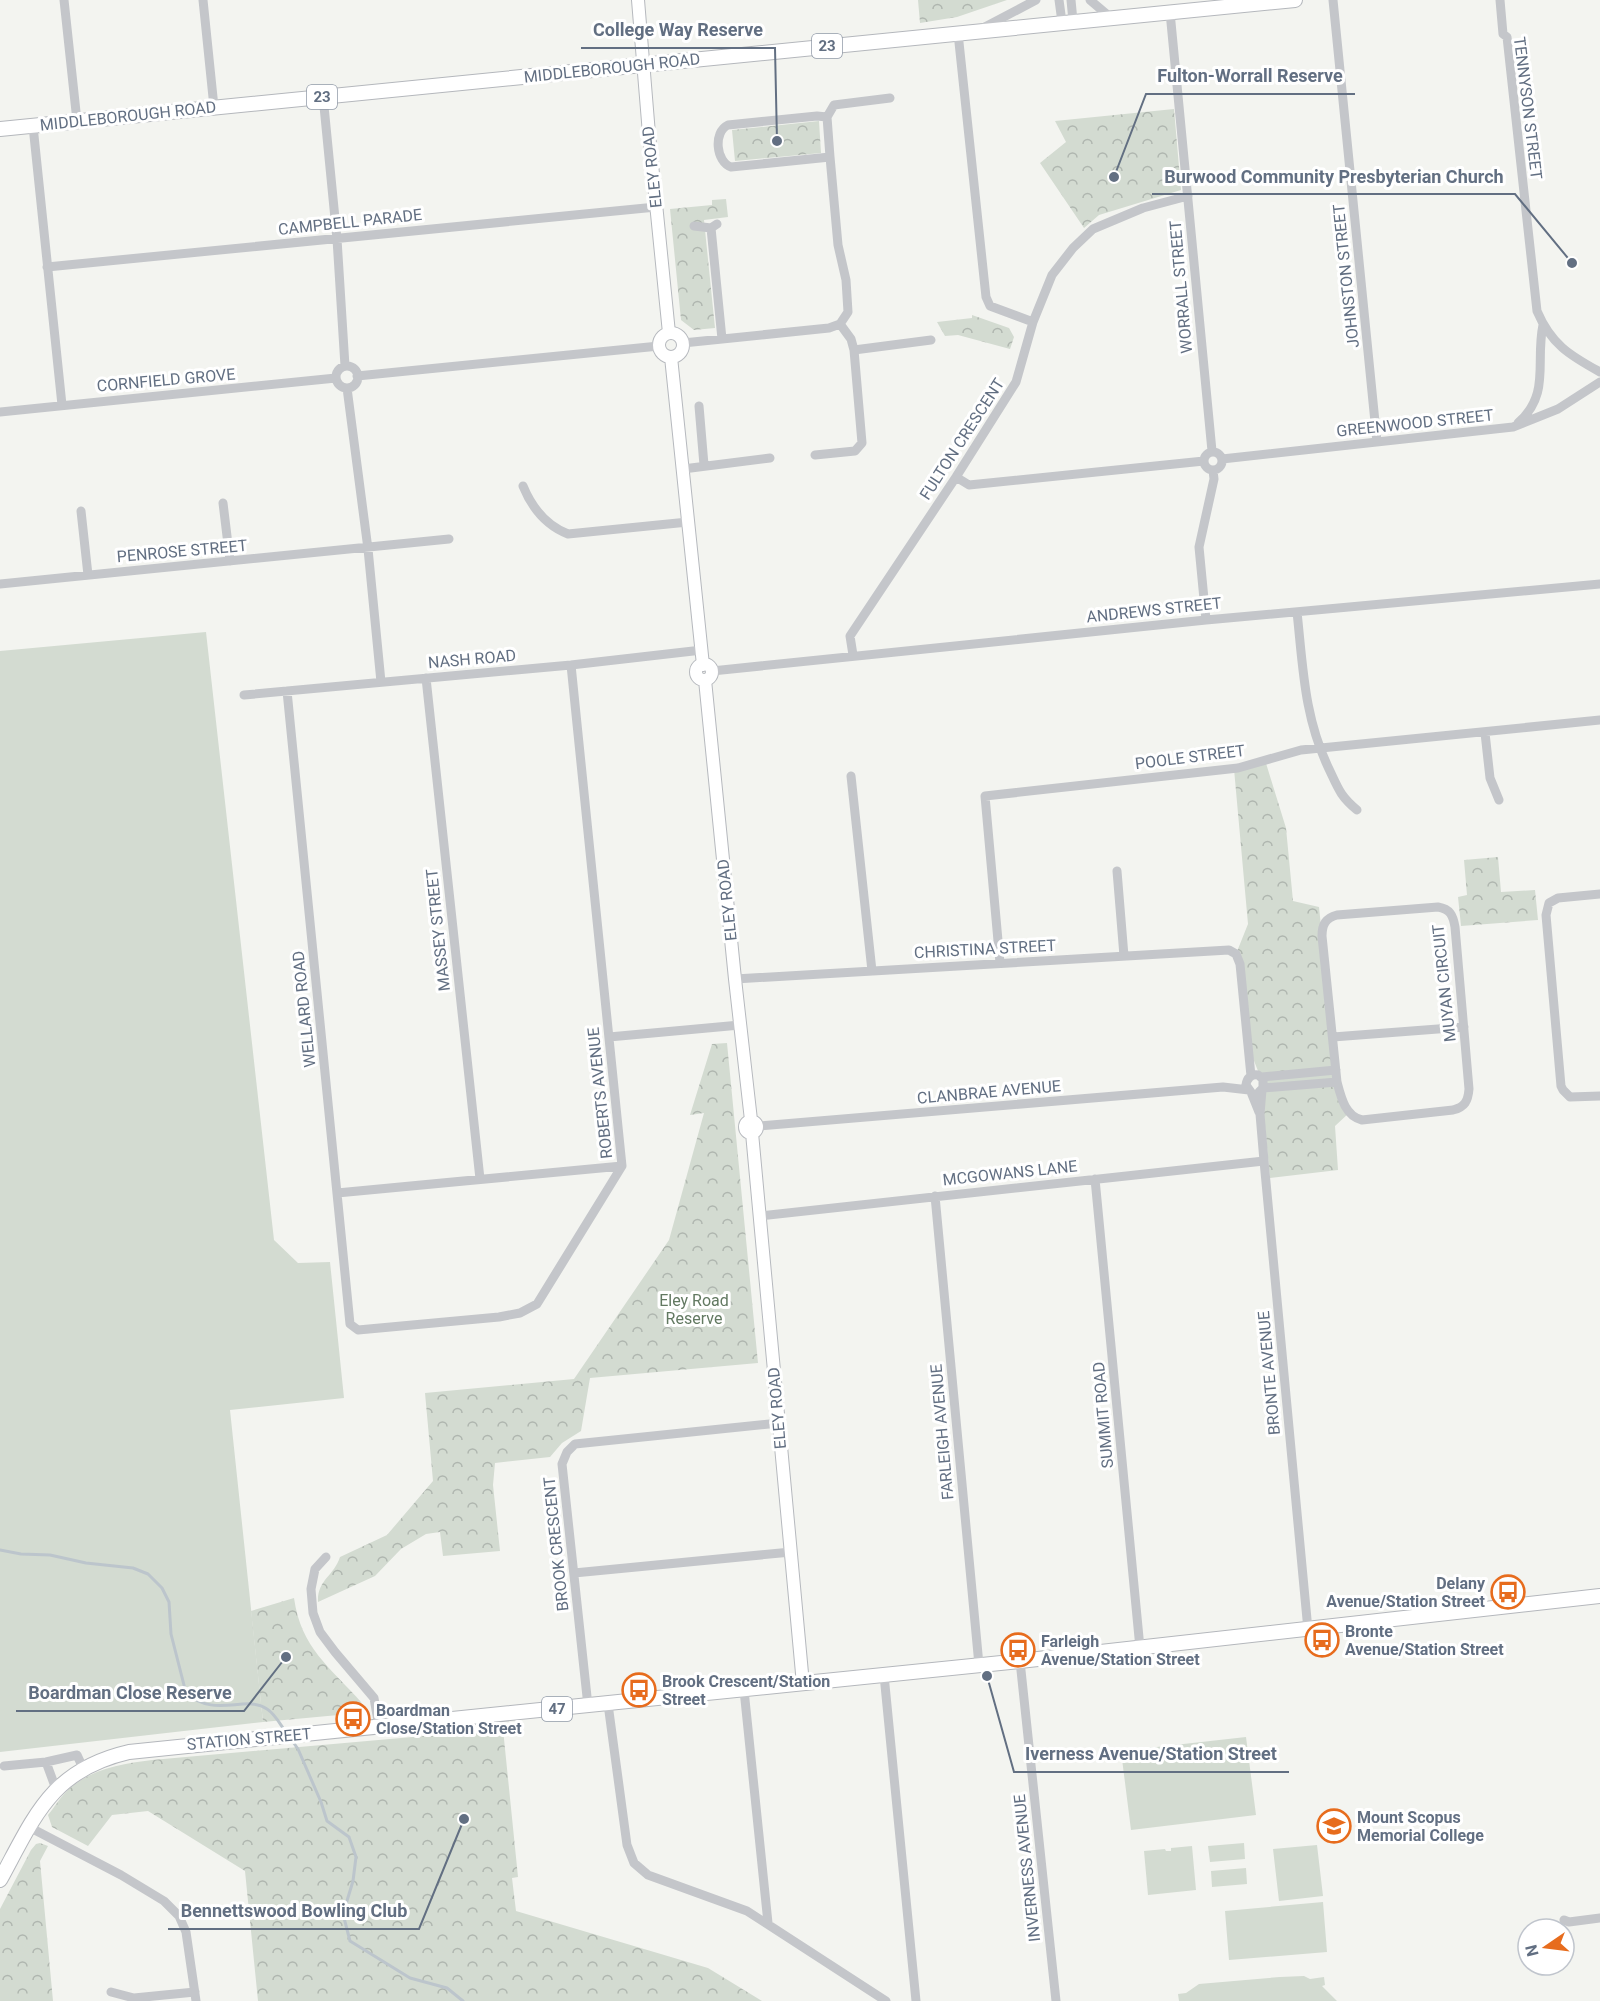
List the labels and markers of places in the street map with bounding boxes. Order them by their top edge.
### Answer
callout: College Way Reserve [581,12,775,48]
callout: Fulton-Worrall Reserve [1146,58,1355,94]
callout: Burwood Community Presbyterian Church [1152,158,1515,194]
place label: Delany Avenue/Station Street [1326,1574,1486,1611]
bus stop icon: Delany Avenue/Station Street [1490,1574,1526,1610]
bus stop icon: Bronte Avenue/Station Street [1304,1622,1340,1658]
place label: Bronte Avenue/Station Street [1345,1622,1504,1659]
bus stop icon: Farleigh Avenue/Station Street [1000,1632,1036,1668]
place label: Farleigh Avenue/Station Street [1041,1632,1200,1669]
bus stop icon: Brook Crescent/Station Street [621,1672,657,1708]
place label: Brook Crescent/Station Street [662,1672,830,1709]
callout: Boardman Close Reserve [16,1675,244,1711]
bus stop icon: Boardman Close/Station Street [335,1701,371,1737]
place label: Boardman Close/Station Street [376,1701,522,1738]
callout: Iverness Avenue/Station Street [1014,1736,1289,1772]
school or university icon: Mount Scopus Memorial College [1316,1808,1352,1844]
place label: Mount Scopus Memorial College [1357,1808,1484,1845]
callout: Bennettswood Bowling Club [168,1893,419,1929]

